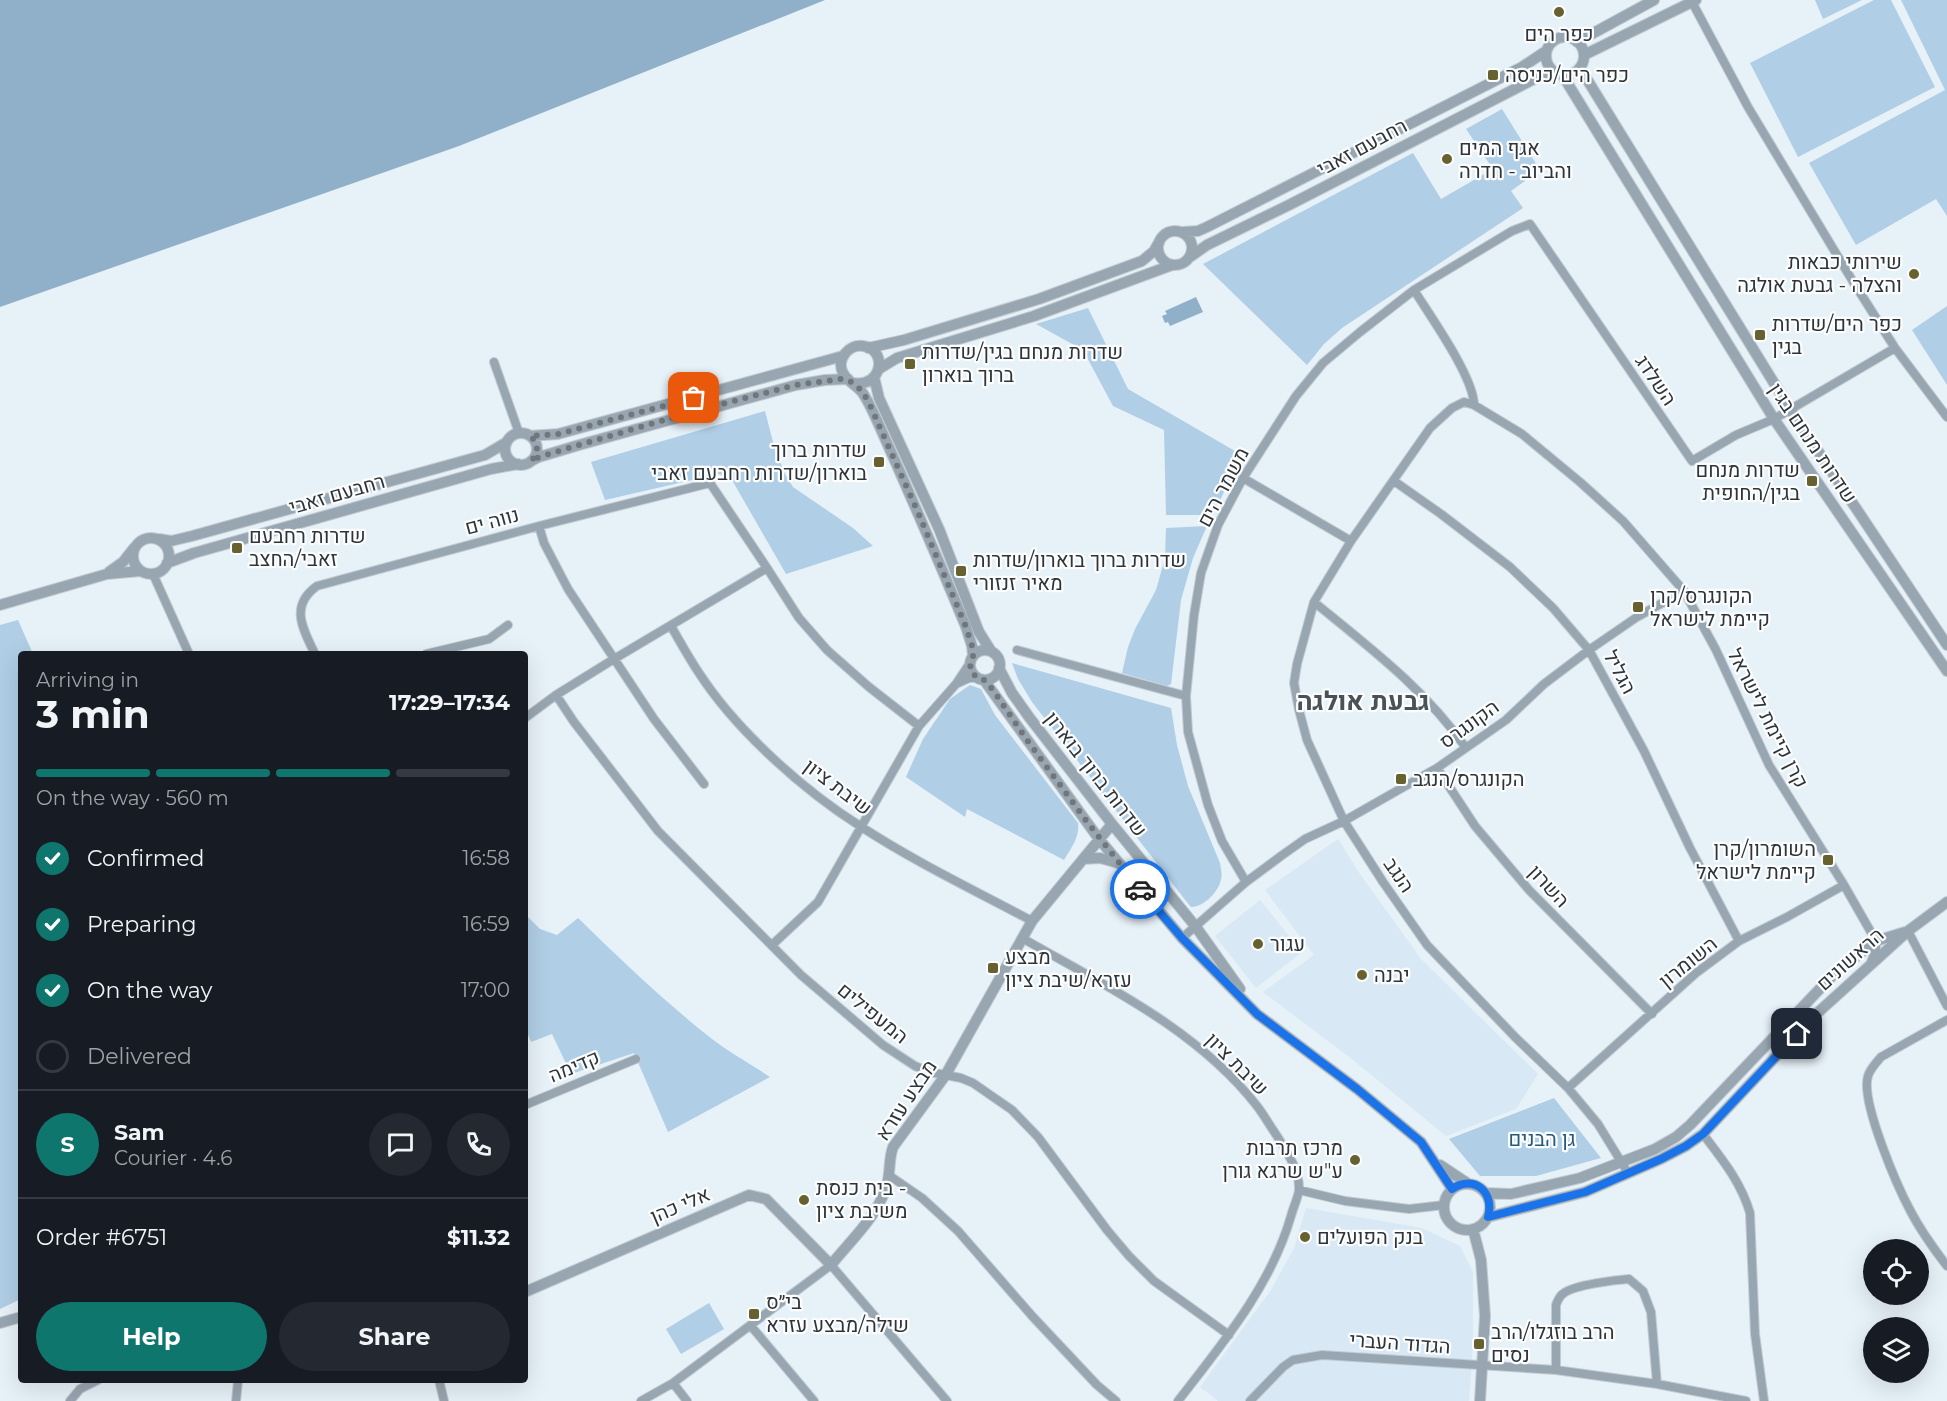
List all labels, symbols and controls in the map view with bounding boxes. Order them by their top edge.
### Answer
marker: כפר הים [1552,5,1566,19]
place label: כפר הים [1525,22,1593,46]
place label: כפר הים/כניסה [1505,63,1629,87]
marker: כפר הים/כניסה [1486,68,1500,82]
street label: רחבעם זאבי [1313,113,1411,181]
place label: אגף המים והביוב - חדרה [1459,136,1572,183]
marker: אגף המים והביוב - חדרה [1440,152,1454,166]
place label: שירותי כבאות והצלה - גבעת אולגה [1737,250,1902,297]
marker: שירותי כבאות והצלה - גבעת אולגה [1907,267,1921,281]
place label: כפר הים/שדרות בגין [1772,312,1902,359]
marker: כפר הים/שדרות בגין [1753,328,1767,342]
place label: שדרות מנחם בגין/שדרות ברוך בוארון [922,340,1123,387]
street label: השלדג [1630,350,1682,410]
marker: שדרות מנחם בגין/שדרות ברוך בוארון [903,357,917,371]
pin [668,372,719,423]
street label: שדרות מנחם בגין [1764,378,1862,508]
icon: bag [677,381,710,414]
place label: שדרות ברוך בוארון/שדרות רחבעם זאבי [651,438,867,485]
street label: משמר הים [1192,443,1254,531]
marker: שדרות ברוך בוארון/שדרות רחבעם זאבי [872,455,886,469]
place label: שדרות מנחם בגין/החופית [1695,458,1800,505]
street label: רחבעם זאבי [286,469,388,519]
marker: שדרות מנחם בגין/החופית [1805,474,1819,488]
street label: נווה ים [462,502,522,540]
place label: שדרות רחבעם זאבי/החצב [249,524,366,571]
marker: שדרות רחבעם זאבי/החצב [230,541,244,555]
place label: שדרות ברוך בוארון/שדרות מאיר זנזורי [973,548,1186,595]
marker: שדרות ברוך בוארון/שדרות מאיר זנזורי [954,564,968,578]
place label: הקונגרס/קרן קיימת לישראל [1650,584,1770,631]
marker: הקונגרס/קרן קיימת לישראל [1631,600,1645,614]
street label: קרן קיימת לישראל [1723,644,1813,792]
street label: הגליל [1599,646,1641,698]
text: Arriving in [36,668,139,692]
district label: גבעת אולגה [1296,685,1430,717]
text: 17:29–17:34 [389,689,510,716]
text: 3 min [36,690,150,738]
street label: הקונגרס [1435,694,1503,754]
street label: שדרות ברוך בוארון [1040,707,1152,841]
street label: שיבת ציון [799,754,877,820]
place label: הקונגרס/הנגב [1413,767,1525,791]
marker: הקונגרס/הנגב [1394,772,1408,786]
text: On the way · 560 m [36,786,229,810]
place label: השומרון/קרן קיימת לישראל [1696,837,1816,884]
icon: check [36,842,69,875]
text: Confirmed [87,845,204,872]
text: 16:58 [462,846,510,870]
street label: הנגב [1379,853,1419,897]
marker: השומרון/קרן קיימת לישראל [1821,853,1835,867]
courier [1110,859,1170,919]
street label: השרון [1523,860,1575,912]
icon: car [1124,873,1157,906]
icon: check [36,908,69,941]
text: Preparing [87,911,196,938]
text: 16:59 [463,912,510,936]
street label: הראשונים [1811,923,1889,995]
street label: השומרון [1654,931,1722,993]
place label: עגור [1270,932,1305,956]
marker: עגור [1251,937,1265,951]
place label: מבצע עזרא/שיבת ציון [1005,945,1132,992]
marker: מבצע עזרא/שיבת ציון [986,961,1000,975]
place label: יבנה [1374,963,1410,987]
marker: יבנה [1355,968,1369,982]
icon: check [36,974,69,1007]
text: On the way [87,977,212,1004]
street label: המעפילים [833,977,913,1049]
text: 17:00 [461,978,510,1002]
pin [1771,1008,1822,1059]
icon: home [1780,1017,1813,1050]
street label: שיבת ציון [1201,1028,1273,1100]
text: Delivered [87,1043,192,1070]
street label: קדימה [545,1045,603,1087]
street label: מבצע עזרא [870,1055,942,1145]
button: chat [369,1113,432,1176]
button: phone [447,1113,510,1176]
text: Sam [114,1119,165,1146]
park label: גן הבנים [1508,1127,1576,1151]
text: S [60,1131,75,1158]
place label: מרכז תרבות ע"ש שרגא גורן [1222,1136,1343,1183]
text: Courier · 4.6 [114,1146,232,1170]
marker: מרכז תרבות ע"ש שרגא גורן [1348,1153,1362,1167]
place label: בית כנסת - משיבת ציון [816,1176,907,1223]
street label: אלי כהן [646,1182,714,1228]
marker: בית כנסת - משיבת ציון [797,1193,811,1207]
text: Order #6751 [36,1224,167,1251]
text: $11.32 [447,1224,510,1251]
place label: בנק הפועלים [1317,1225,1424,1249]
marker: בנק הפועלים [1298,1230,1312,1244]
map controls [1863,1239,1929,1383]
button: locate [1863,1239,1929,1305]
place label: בי״ס שילה/מבצע עזרא [766,1290,909,1337]
button: Help [36,1302,267,1371]
button: Share [279,1302,510,1371]
marker: בי״ס שילה/מבצע עזרא [747,1307,761,1321]
button: layers [1863,1317,1929,1383]
place label: הרב בוזגלו/הרב נסים [1491,1320,1615,1367]
street label: הגדוד העברי [1349,1327,1451,1359]
marker: הרב בוזגלו/הרב נסים [1472,1337,1486,1351]

